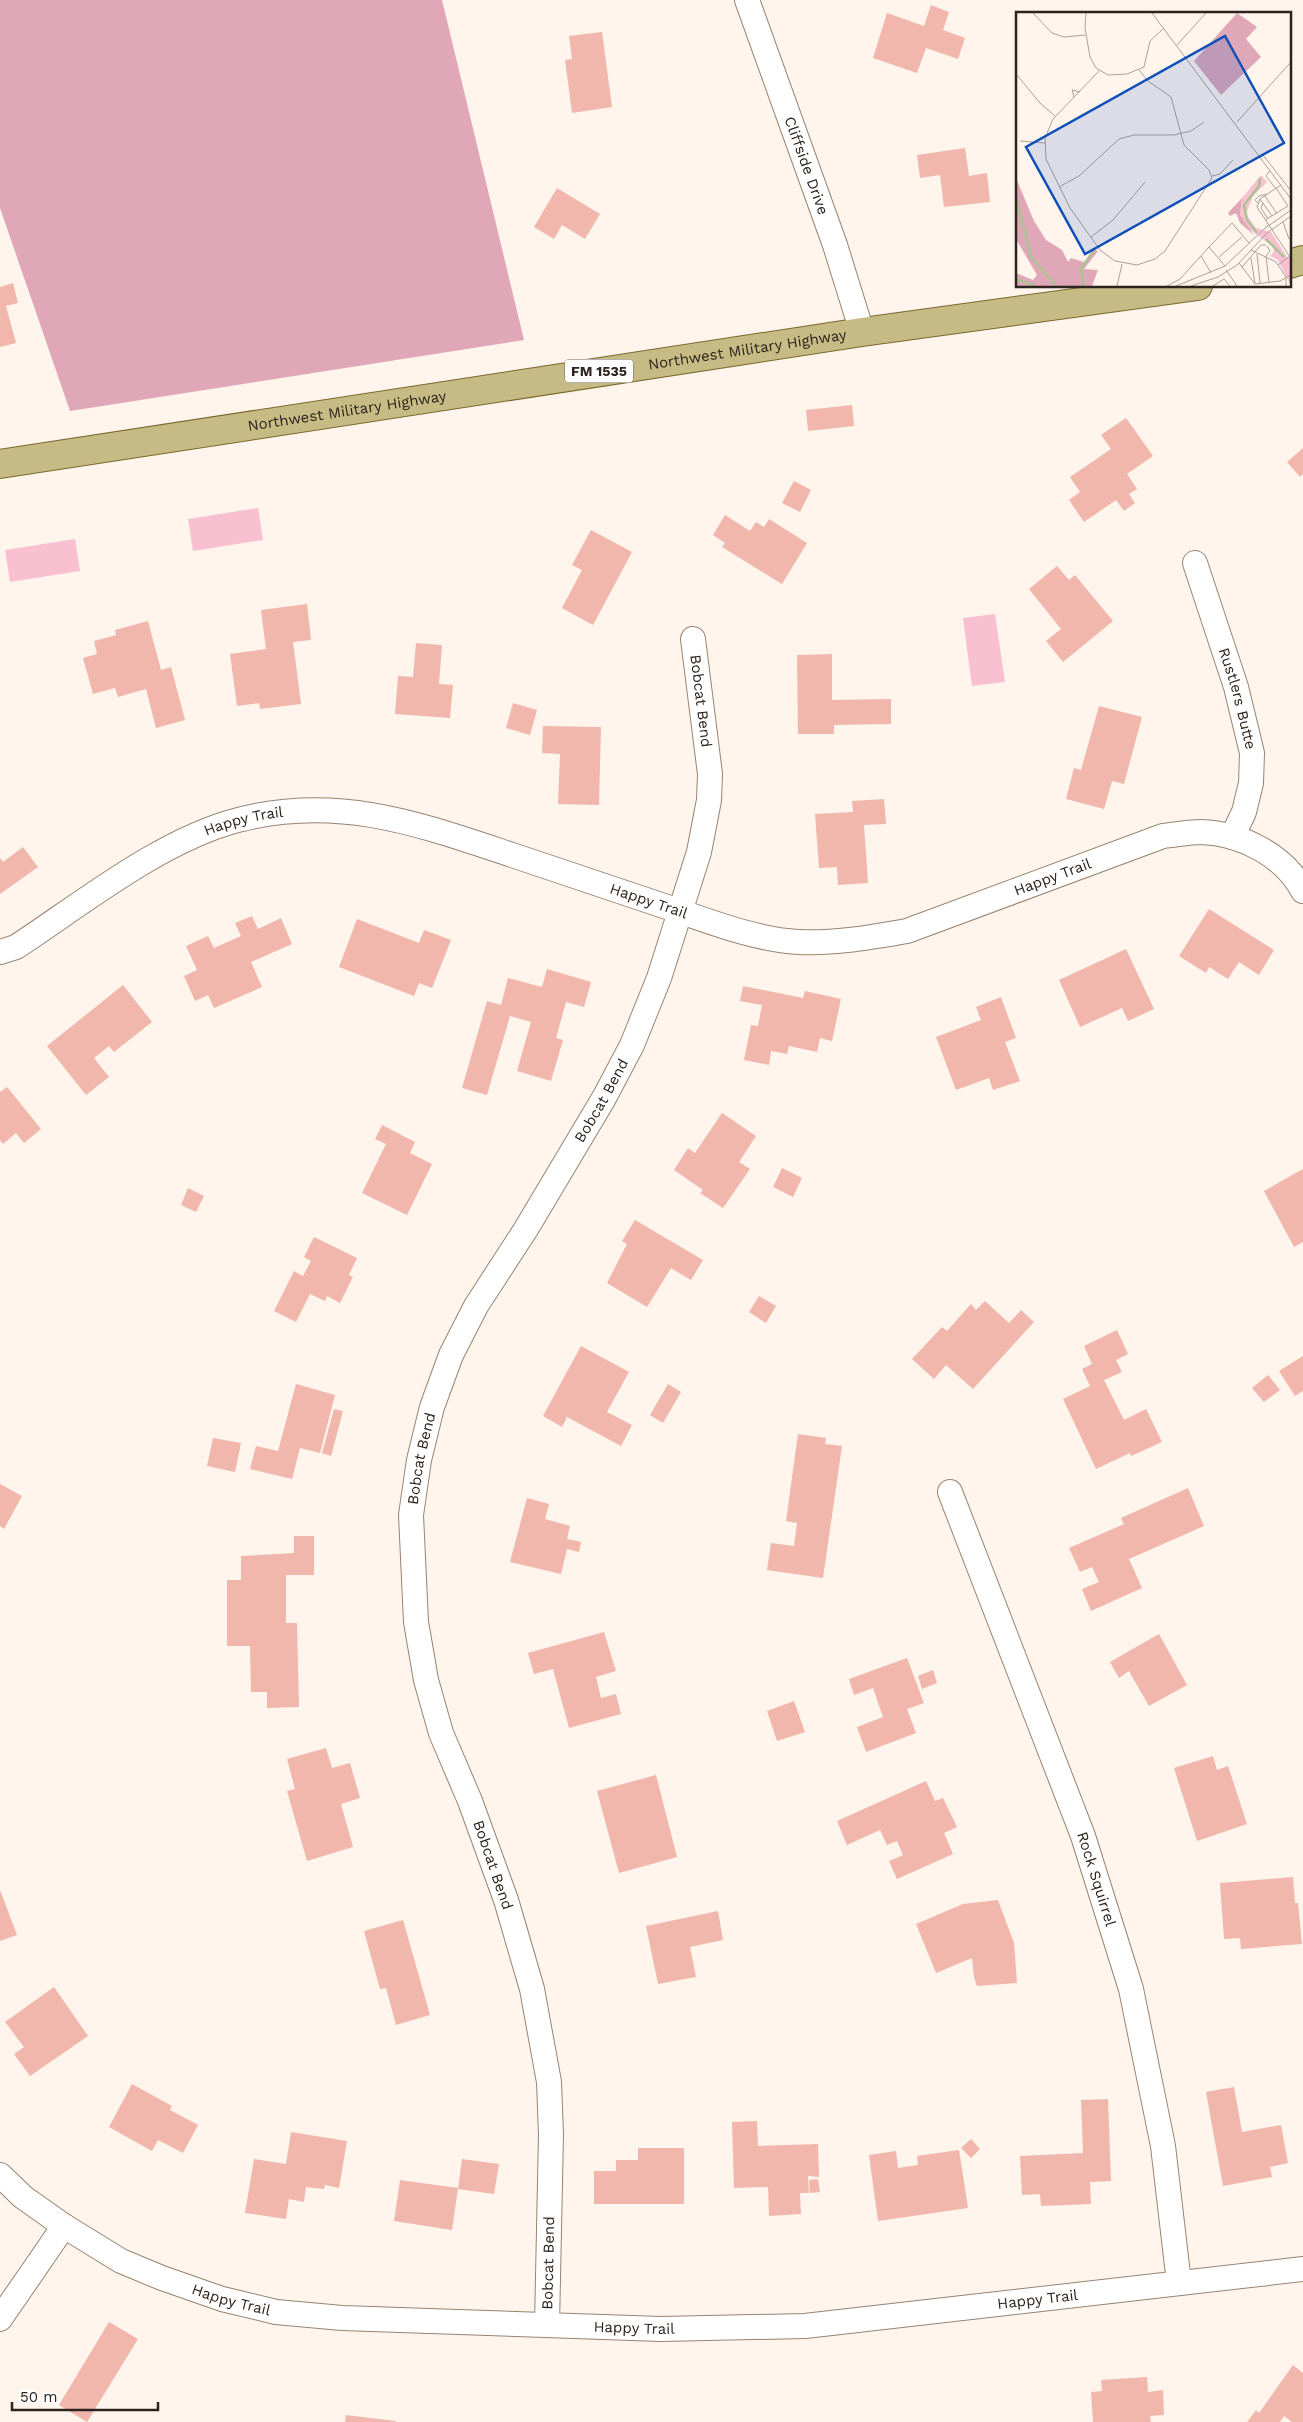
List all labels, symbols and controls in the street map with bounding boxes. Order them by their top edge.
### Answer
inset map [1016,12,1290,288]
street label: Cliffside Drive [781,114,832,217]
street label: Northwest Military Highway [647,325,848,374]
road number: FM 1535 [565,360,633,382]
street label: Northwest Military Highway [246,387,448,435]
street label: Rustlers Butte [1215,645,1260,751]
street label: Bobcat Bend [686,654,716,748]
street label: Happy Trail [201,803,285,840]
street label: Happy Trail [1011,854,1094,900]
street label: Happy Trail [608,879,691,923]
street label: Bobcat Bend [571,1056,632,1146]
street label: Bobcat Bend [404,1411,439,1506]
street label: Bobcat Bend [469,1818,517,1912]
street label: Rock Squirrel [1073,1830,1120,1929]
street label: Bobcat Bend [538,2216,558,2310]
street label: Happy Trail [189,2280,273,2319]
street label: Happy Trail [996,2286,1079,2313]
street label: Happy Trail [593,2318,675,2338]
scale bar [12,2380,159,2412]
text: 50 m [20,2388,57,2406]

